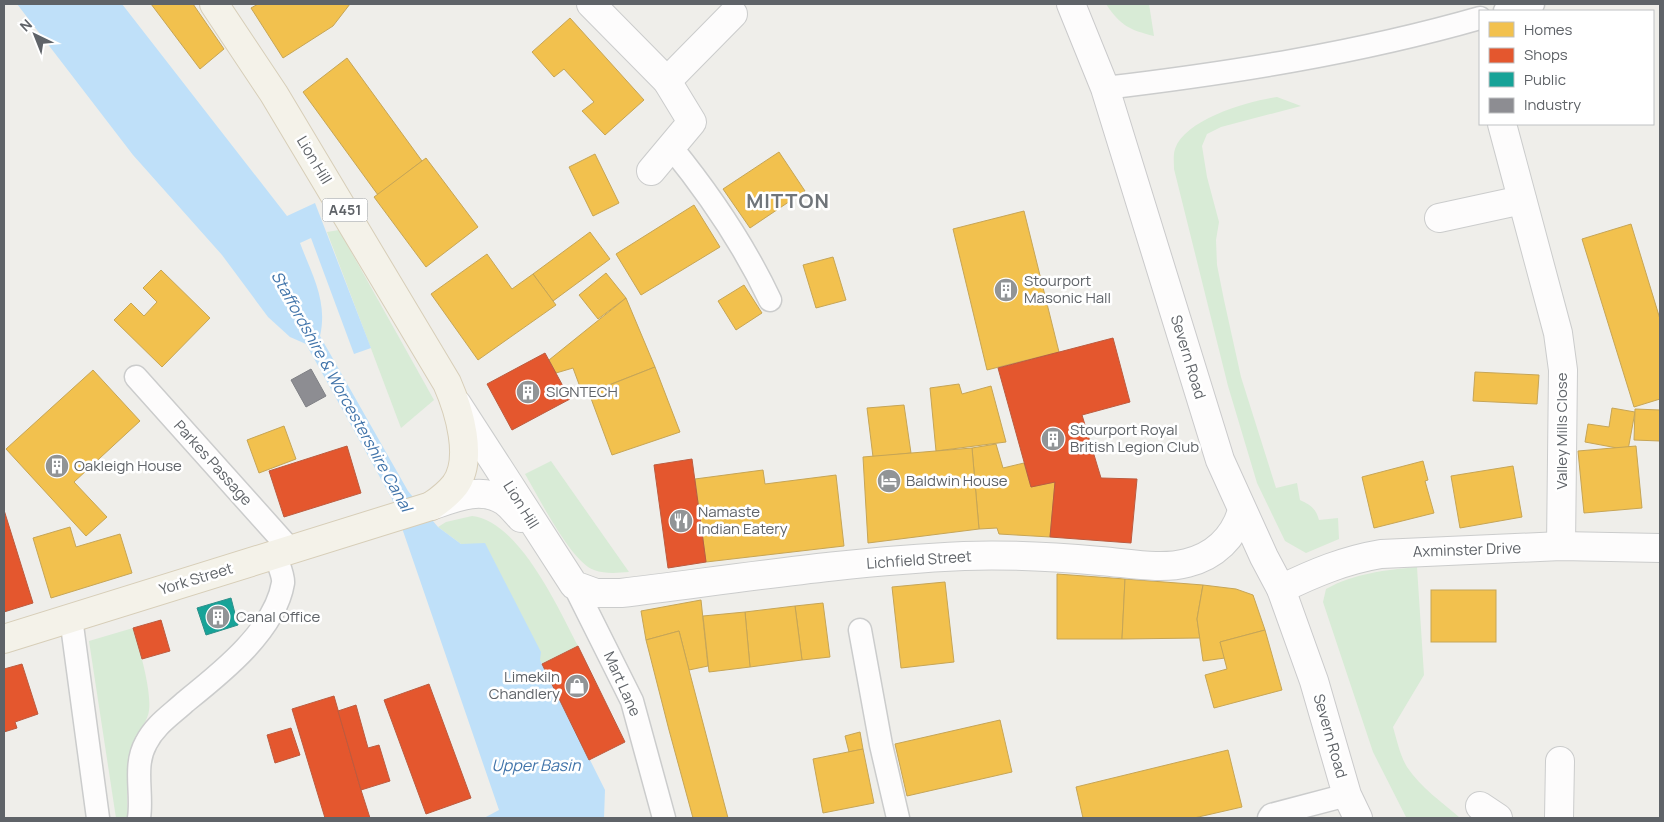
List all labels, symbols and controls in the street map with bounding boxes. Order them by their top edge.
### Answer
north arrow [10,10,60,60]
legend [1479,10,1654,125]
text: N [16,15,36,36]
text: Homes [1524,19,1573,40]
text: Shops [1524,44,1568,65]
text: Public [1524,69,1566,90]
text: Industry [1524,94,1581,115]
street label: Lion Hill [292,132,337,188]
district label: MITTON [746,187,830,214]
road number: A451 [322,198,368,222]
water label: Staffordshire & Worcestershire Canal [266,267,419,517]
place label: Stourport Masonic Hall [1024,270,1111,308]
building icon: Stourport Masonic Hall [993,277,1019,303]
street label: Severn Road [1166,312,1211,401]
street label: Valley Mills Close [1551,372,1572,489]
building icon: SIGNTECH [515,379,541,405]
place label: SIGNTECH [546,381,618,402]
street label: Parkes Passage [169,415,258,510]
place label: Stourport Royal British Legion Club [1070,419,1199,457]
building icon: Stourport Royal British Legion Club [1040,426,1066,452]
building icon: Oakleigh House [44,453,70,479]
place label: Oakleigh House [74,455,182,476]
hotel icon: Baldwin House [876,468,902,494]
place label: Baldwin House [906,470,1008,491]
street label: Lion Hill [499,477,544,533]
place label: Namaste Indian Eatery [698,501,788,539]
restaurant icon: Namaste Indian Eatery [668,508,694,534]
street label: Axminster Drive [1412,537,1522,562]
street label: Lichfield Street [866,545,972,574]
street label: York Street [156,557,235,600]
building icon: Canal Office [205,604,231,630]
place label: Canal Office [236,606,320,627]
street label: Mart Lane [599,648,646,720]
place label: Limekiln Chandlery [489,666,560,704]
shop icon: Limekiln Chandlery [564,673,590,699]
street label: Severn Road [1308,691,1353,780]
water label: Upper Basin [492,754,581,776]

